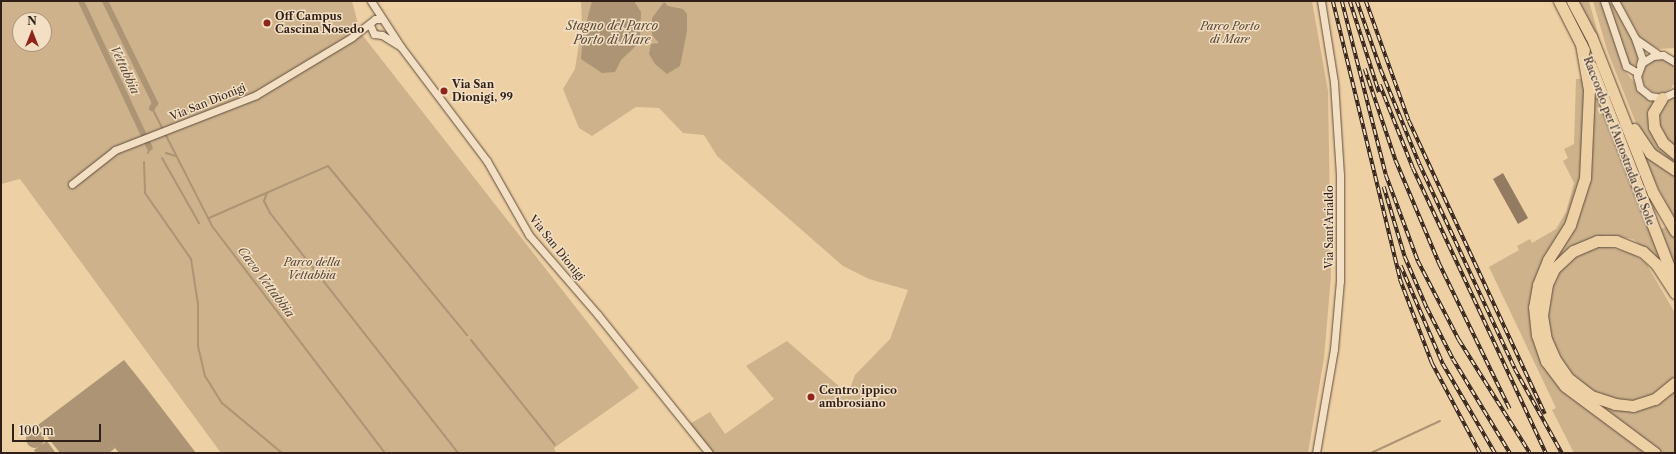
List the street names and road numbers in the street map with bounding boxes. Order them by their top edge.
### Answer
street label: Raccordo per l'Autostrada del Sole [1581,55,1657,227]
street label: Via San Dionigi [168,81,248,123]
street label: Via Sant'Arialdo [1322,185,1336,269]
street label: Via San Dionigi [527,213,587,283]

